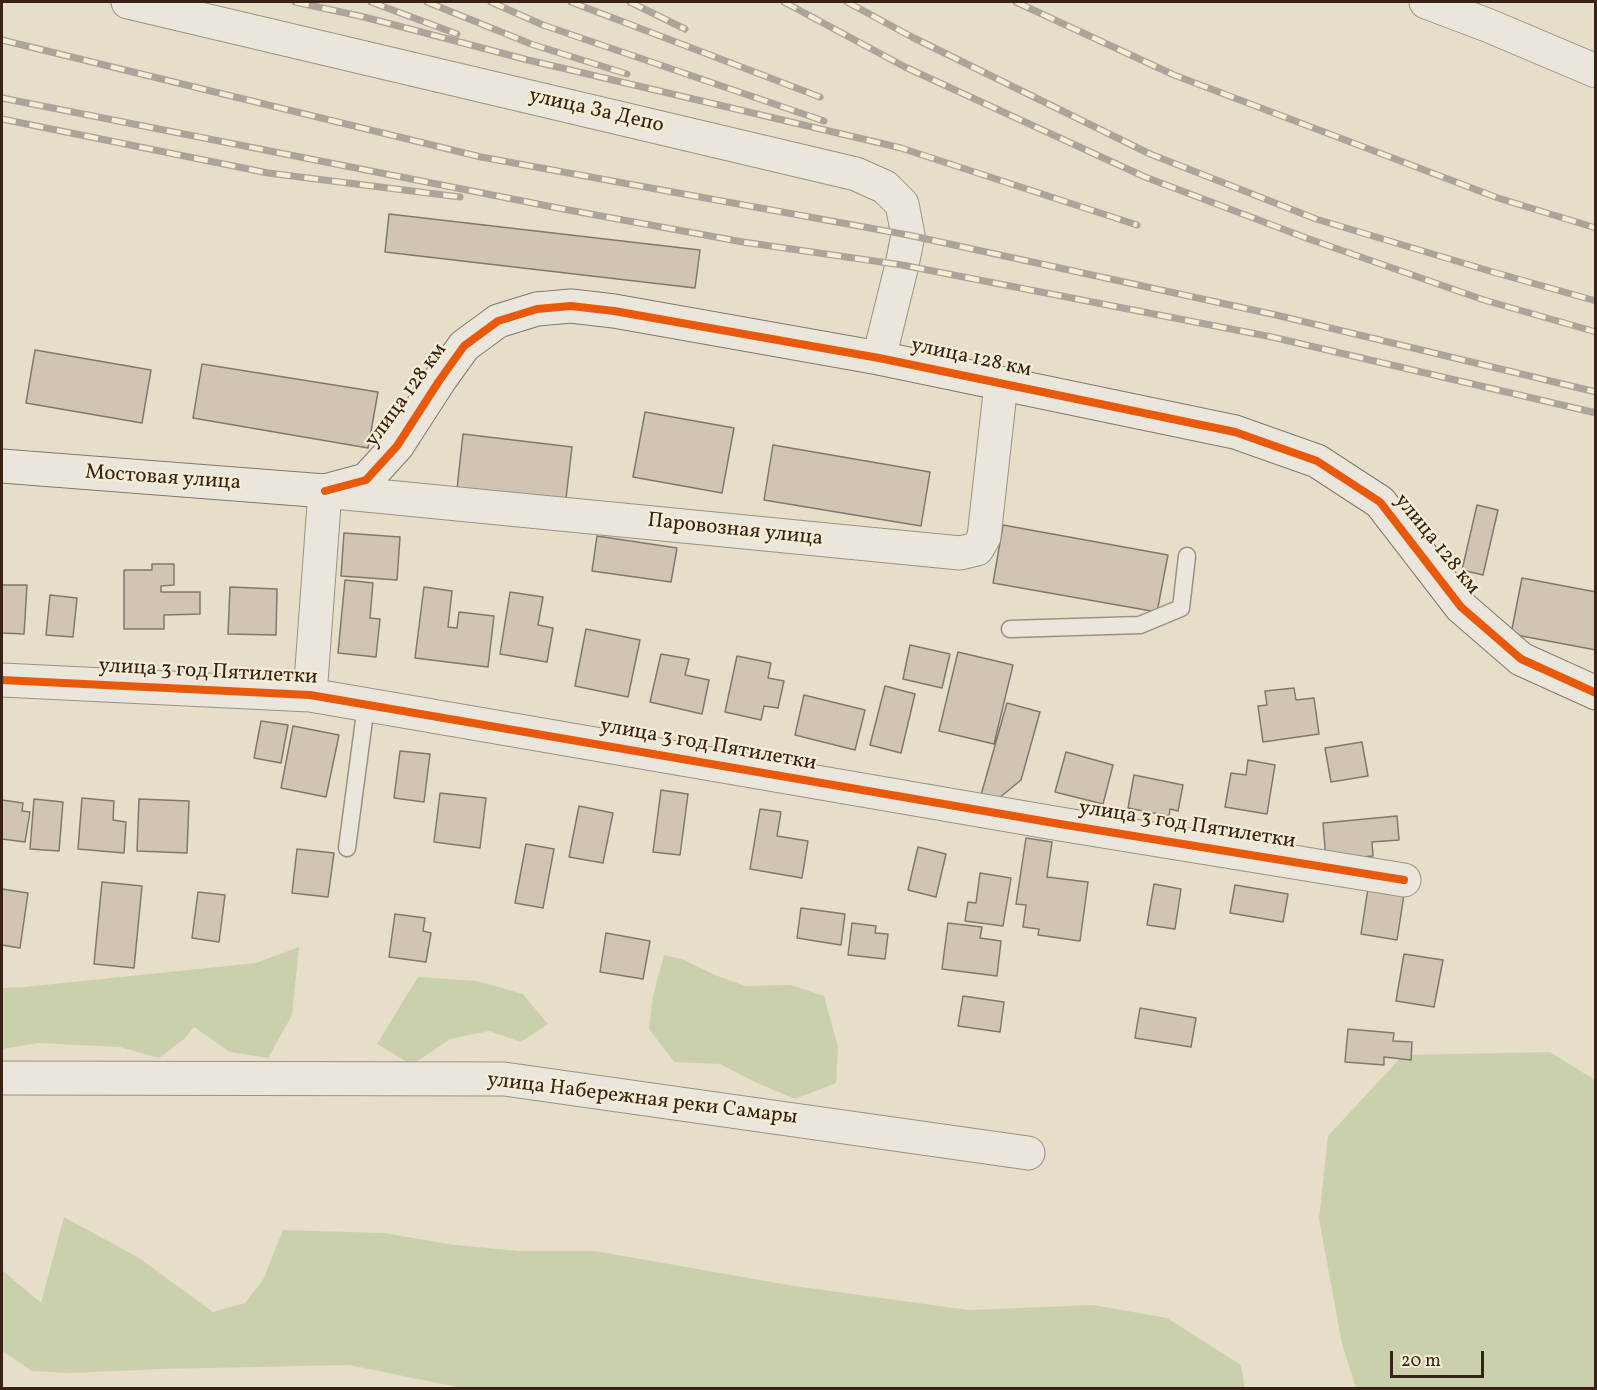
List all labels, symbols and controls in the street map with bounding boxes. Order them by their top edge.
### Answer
street label: улица За Депо [526,84,666,140]
street label: улица 128 км [908,334,1034,384]
street label: улица 128 км [361,339,453,453]
street label: Мостовая улица [84,461,242,497]
street label: улица 128 км [1388,489,1484,601]
street label: Паровозная улица [646,509,824,553]
street label: улица 3 год Пятилетки [98,655,318,691]
street label: улица 3 год Пятилетки [598,715,818,777]
street label: улица 3 год Пятилетки [1077,796,1297,856]
street label: улица Набережная реки Самары [485,1068,799,1132]
scale bar [1393,1339,1488,1377]
text: 20 m [1401,1349,1441,1374]

